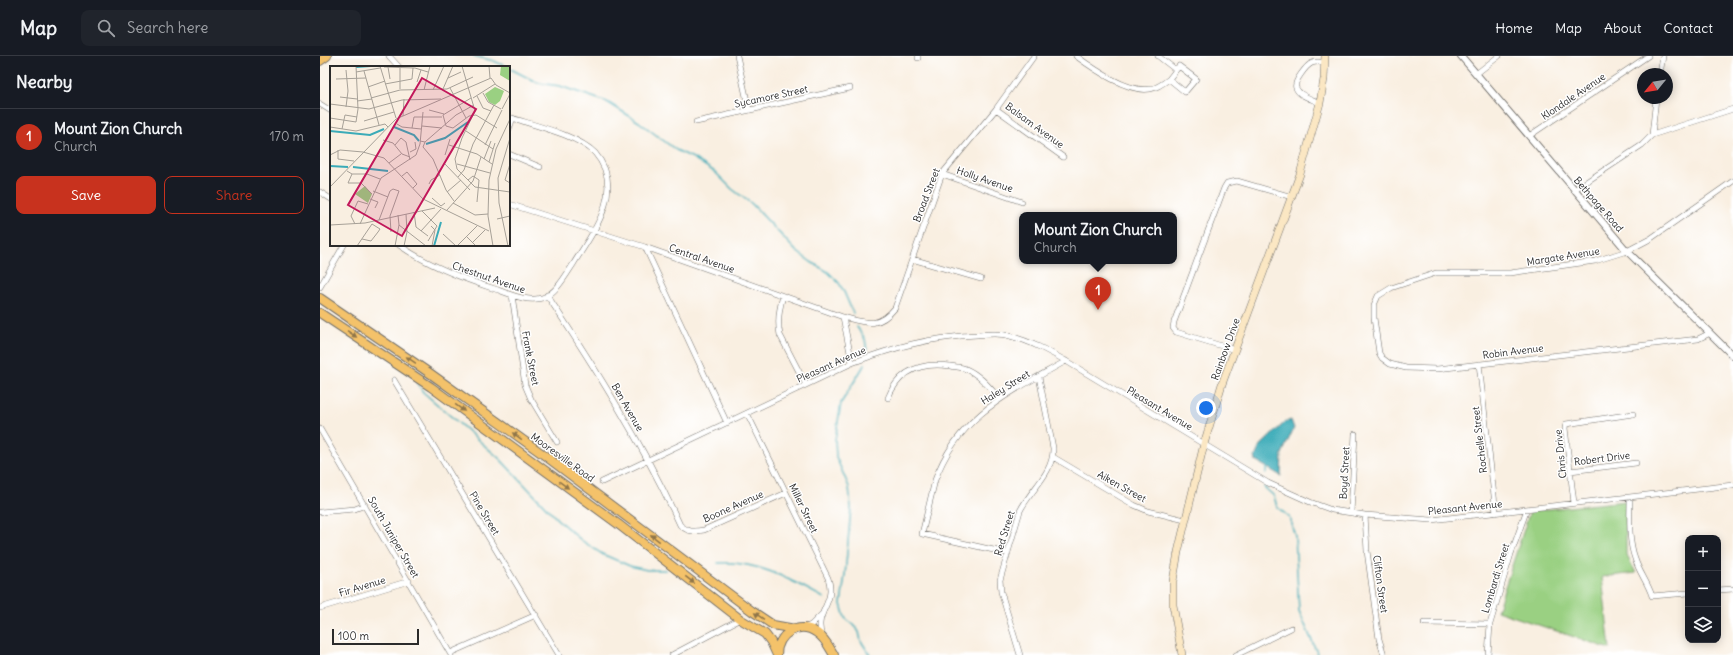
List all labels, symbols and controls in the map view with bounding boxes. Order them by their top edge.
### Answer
search box [81,10,361,46]
text: Map [20,16,57,40]
icon: search [95,17,117,39]
text: Search here [127,18,208,37]
text: Home [1495,19,1533,37]
text: Map [1555,19,1582,37]
text: About [1604,19,1642,37]
text: Contact [1664,19,1713,37]
inset map [330,66,510,246]
north arrow [1637,68,1673,104]
street label: Klondale Avenue [1539,70,1608,123]
text: Nearby [16,71,72,93]
street label: Sycamore Street [733,82,810,111]
street label: Balsam Avenue [1003,100,1067,151]
text: Mount Zion Church [54,119,182,138]
text: 1 [26,128,32,145]
text: 170 m [269,128,304,145]
text: Church [54,138,97,155]
street label: Holly Avenue [955,164,1015,195]
street label: Broad Street [910,166,943,224]
street label: Bethpage Road [1571,174,1626,235]
button: Save [16,176,156,214]
button: Share [164,176,304,214]
popup [1019,212,1177,264]
text: Mount Zion Church [1034,220,1162,239]
text: Church [1034,239,1077,256]
street label: Central Avenue [667,241,736,276]
street label: Margate Avenue [1526,244,1600,269]
street label: Chestnut Avenue [451,259,527,296]
pin: 1 [1085,277,1111,310]
street label: Rainbow Drive [1208,316,1243,382]
street label: Frank Street [519,330,542,387]
one-way arrow [347,331,358,338]
street label: Robin Avenue [1482,341,1544,362]
street label: Pleasant Avenue [794,343,868,386]
one-way arrow [406,356,416,364]
street label: Haley Street [978,367,1033,408]
street label: Ben Avenue [609,381,647,434]
street label: Pleasant Avenue [1124,384,1195,433]
your location [1196,398,1216,418]
one-way arrow [454,404,465,412]
street label: Rochelle Street [1469,405,1490,474]
street label: Chris Drive [1551,429,1570,479]
street label: Mooresville Road [528,430,597,485]
one-way arrow [511,431,522,440]
street label: Boyd Street [1337,446,1352,500]
street label: Robert Drive [1573,449,1631,468]
street label: Aiken Street [1095,468,1149,505]
one-way arrow [559,481,570,489]
street label: Miller Street [786,481,821,536]
street label: Boone Avenue [701,487,765,526]
street label: Pine Street [467,489,503,538]
street label: South Juniper Street [365,494,422,581]
street label: Pleasant Avenue [1427,497,1503,518]
street label: Red Street [991,508,1018,557]
one-way arrow [649,534,660,542]
map controls [1685,535,1721,643]
button: + [1685,535,1721,571]
street label: Lombardi Street [1479,541,1512,615]
street label: Clifton Street [1370,554,1391,614]
button: − [1685,571,1721,607]
street label: Fir Avenue [337,573,387,600]
one-way arrow [685,576,696,585]
button: layers [1685,607,1721,643]
one-way arrow [754,612,764,620]
scale bar [332,627,419,646]
text: 100 m [338,629,369,643]

